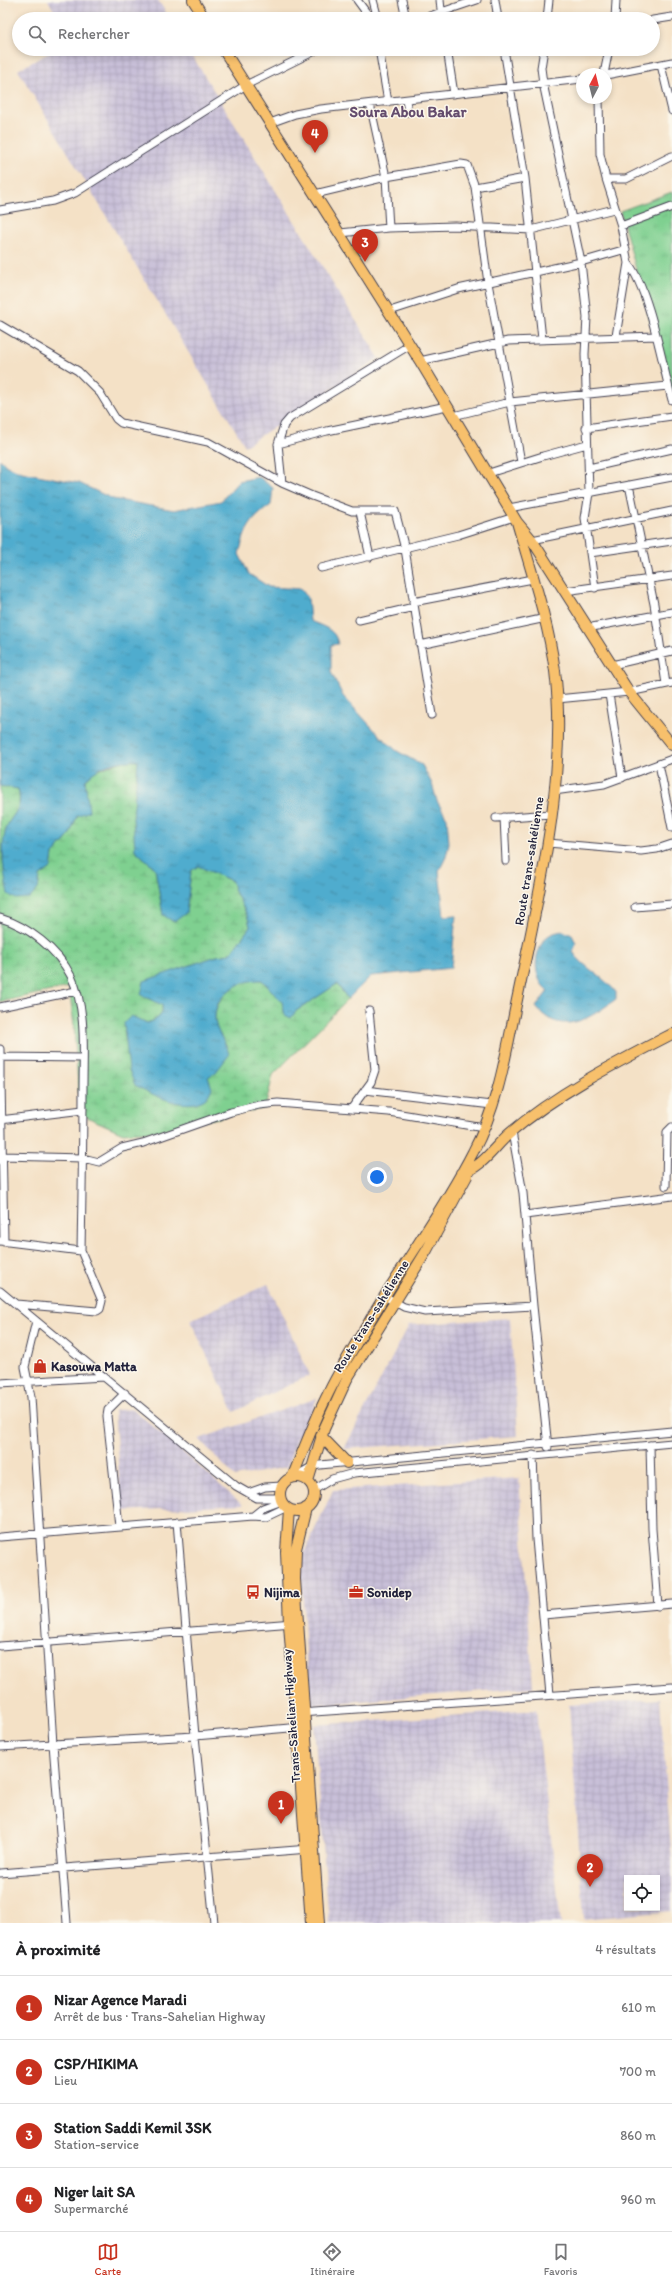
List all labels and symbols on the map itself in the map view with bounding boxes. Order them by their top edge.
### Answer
north arrow [576,68,612,104]
district label: Soura Abou Bakar [349,103,468,121]
pin: 4 [302,120,328,153]
pin: 3 [352,229,378,262]
street label: Route trans-sahélienne [511,795,547,927]
your location [367,1167,387,1187]
street label: Route trans-sahélienne [330,1257,412,1375]
shop icon: Kasouwa Matta [32,1358,48,1374]
place label: Kasouwa Matta [51,1359,137,1374]
bus stop icon: Nijima [245,1584,261,1600]
office icon: Sonidep [348,1584,364,1600]
place label: Nijima [264,1585,300,1601]
place label: Sonidep [367,1585,412,1601]
street label: Trans-Sahelian Highway [279,1649,303,1783]
pin: 1 [268,1791,294,1824]
pin: 2 [577,1854,603,1887]

